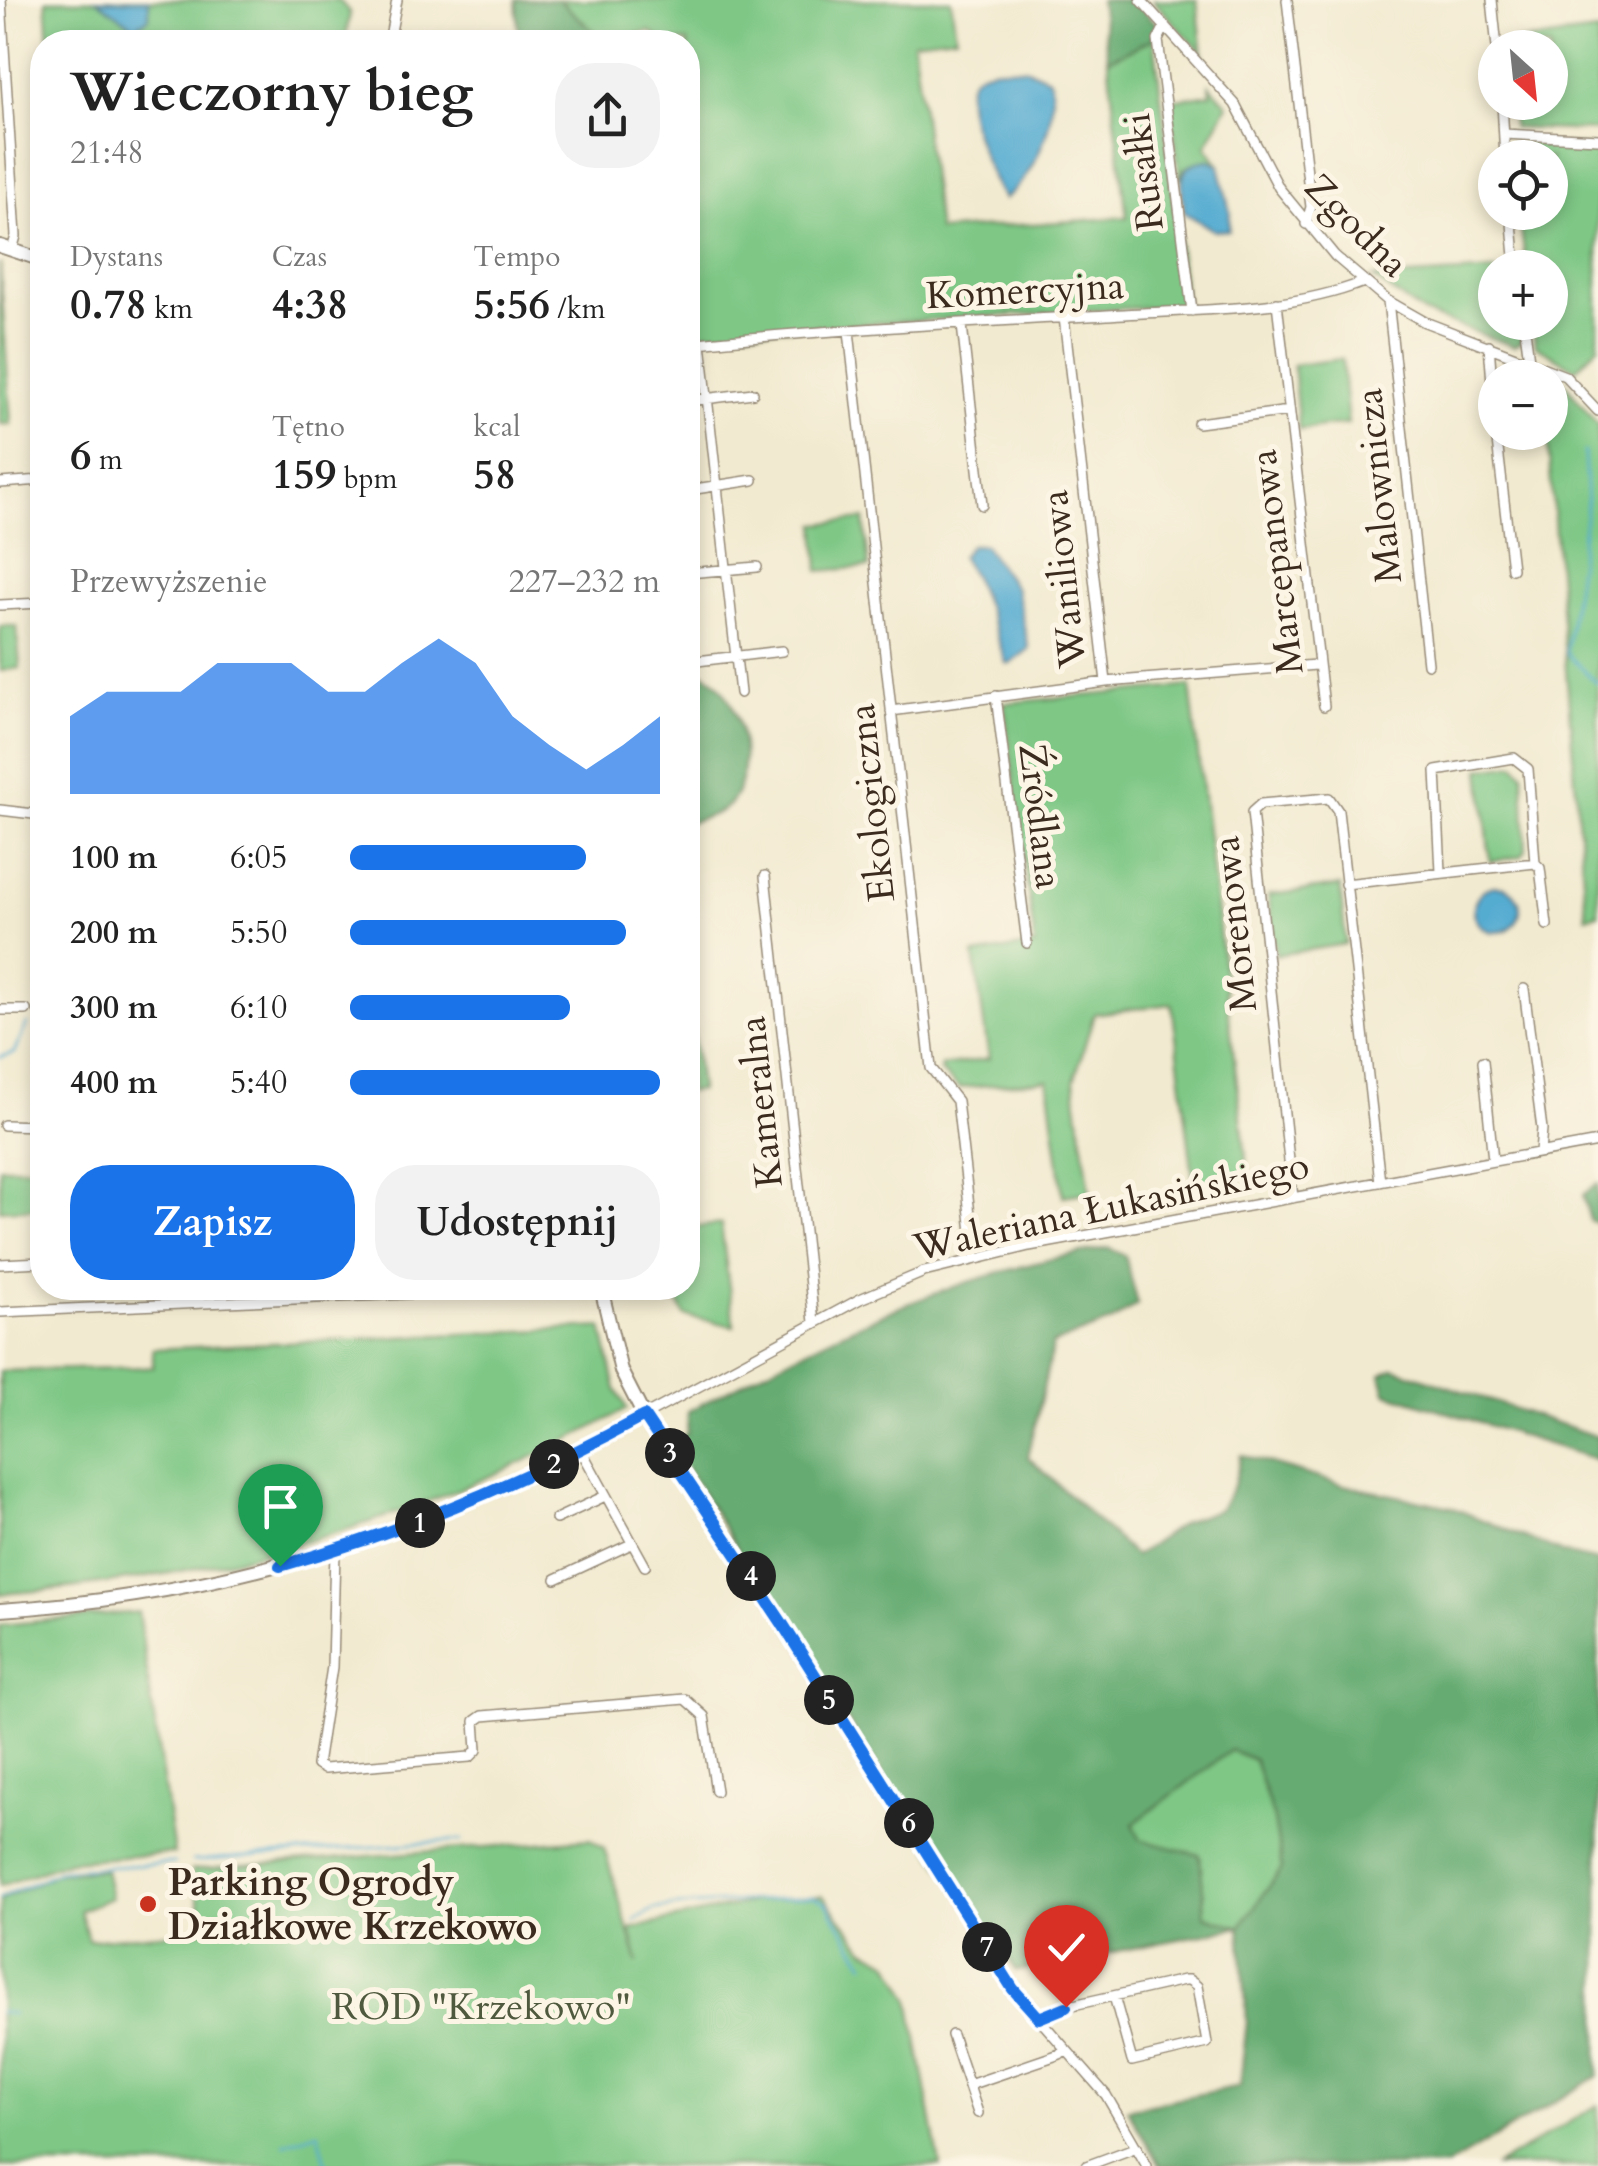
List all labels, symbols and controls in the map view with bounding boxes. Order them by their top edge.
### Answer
north arrow [1478,30,1568,120]
map controls [1478,30,1568,450]
text: Wieczorny bieg [70,56,473,130]
button: share [555,63,660,168]
street label: Rusałki [1111,110,1177,234]
text: 21:48 [70,131,144,175]
button: locate [1478,140,1568,230]
street label: Zgodna [1293,162,1420,289]
text: Dystans [70,238,163,276]
text: Czas [272,238,327,276]
text: Tempo [473,238,560,276]
button: + [1478,250,1568,340]
street label: Komercyjna [925,260,1125,322]
text: 0.78 [70,276,147,333]
text: 4:38 [272,276,348,333]
text: 5:56 [473,276,550,333]
text: km [147,290,193,328]
text: /km [550,290,605,328]
button: − [1478,360,1568,450]
street label: Malownicza [1343,386,1415,586]
text: Tętno [272,408,345,446]
text: kcal [473,408,520,446]
text: 6 [70,427,92,484]
text: m [92,441,123,479]
text: 159 [272,446,336,503]
text: 58 [473,446,516,503]
street label: Marcepanowa [1237,446,1317,677]
text: bpm [336,460,397,498]
street label: Waniliowa [1029,487,1099,671]
text: Przewyższenie [70,560,268,604]
text: 227–232 m [508,560,660,604]
street label: Ekologiczna [836,701,908,904]
street label: Źródlana [1005,741,1075,892]
street label: Morenowa [1200,833,1270,1014]
text: 100 m [70,836,157,880]
text: 6:05 [230,836,287,880]
text: 200 m [70,911,157,955]
text: 5:50 [230,911,287,955]
text: 300 m [70,986,157,1030]
text: 6:10 [230,986,287,1030]
street label: Kameralna [726,1014,796,1190]
text: 400 m [70,1061,157,1105]
text: 5:40 [230,1061,287,1105]
street label: Waleriana Łukasińskiego [908,1140,1314,1275]
button: Zapisz [70,1165,355,1280]
button: Udostępnij [375,1165,660,1280]
pin: 3 [645,1428,695,1478]
text: 3 [663,1434,677,1472]
pin: 2 [529,1439,579,1489]
text: 2 [547,1445,561,1483]
pin [238,1464,323,1567]
icon: arrive [253,1479,308,1534]
pin: 1 [395,1498,445,1548]
text: 1 [413,1504,427,1542]
pin: 4 [726,1551,776,1601]
text: 4 [744,1557,758,1595]
pin: 5 [804,1675,854,1725]
text: 5 [822,1681,836,1719]
pin: 6 [884,1798,934,1848]
text: 6 [902,1804,916,1842]
place label: Parking Ogrody Działkowe Krzekowo [168,1857,537,1953]
marker: Parking Ogrody Działkowe Krzekowo [137,1893,159,1915]
pin [1024,1905,1109,2008]
icon: check [1039,1920,1094,1975]
pin: 7 [962,1922,1012,1972]
text: 7 [980,1928,994,1966]
park label: ROD "Krzekowo" [331,1981,631,2033]

